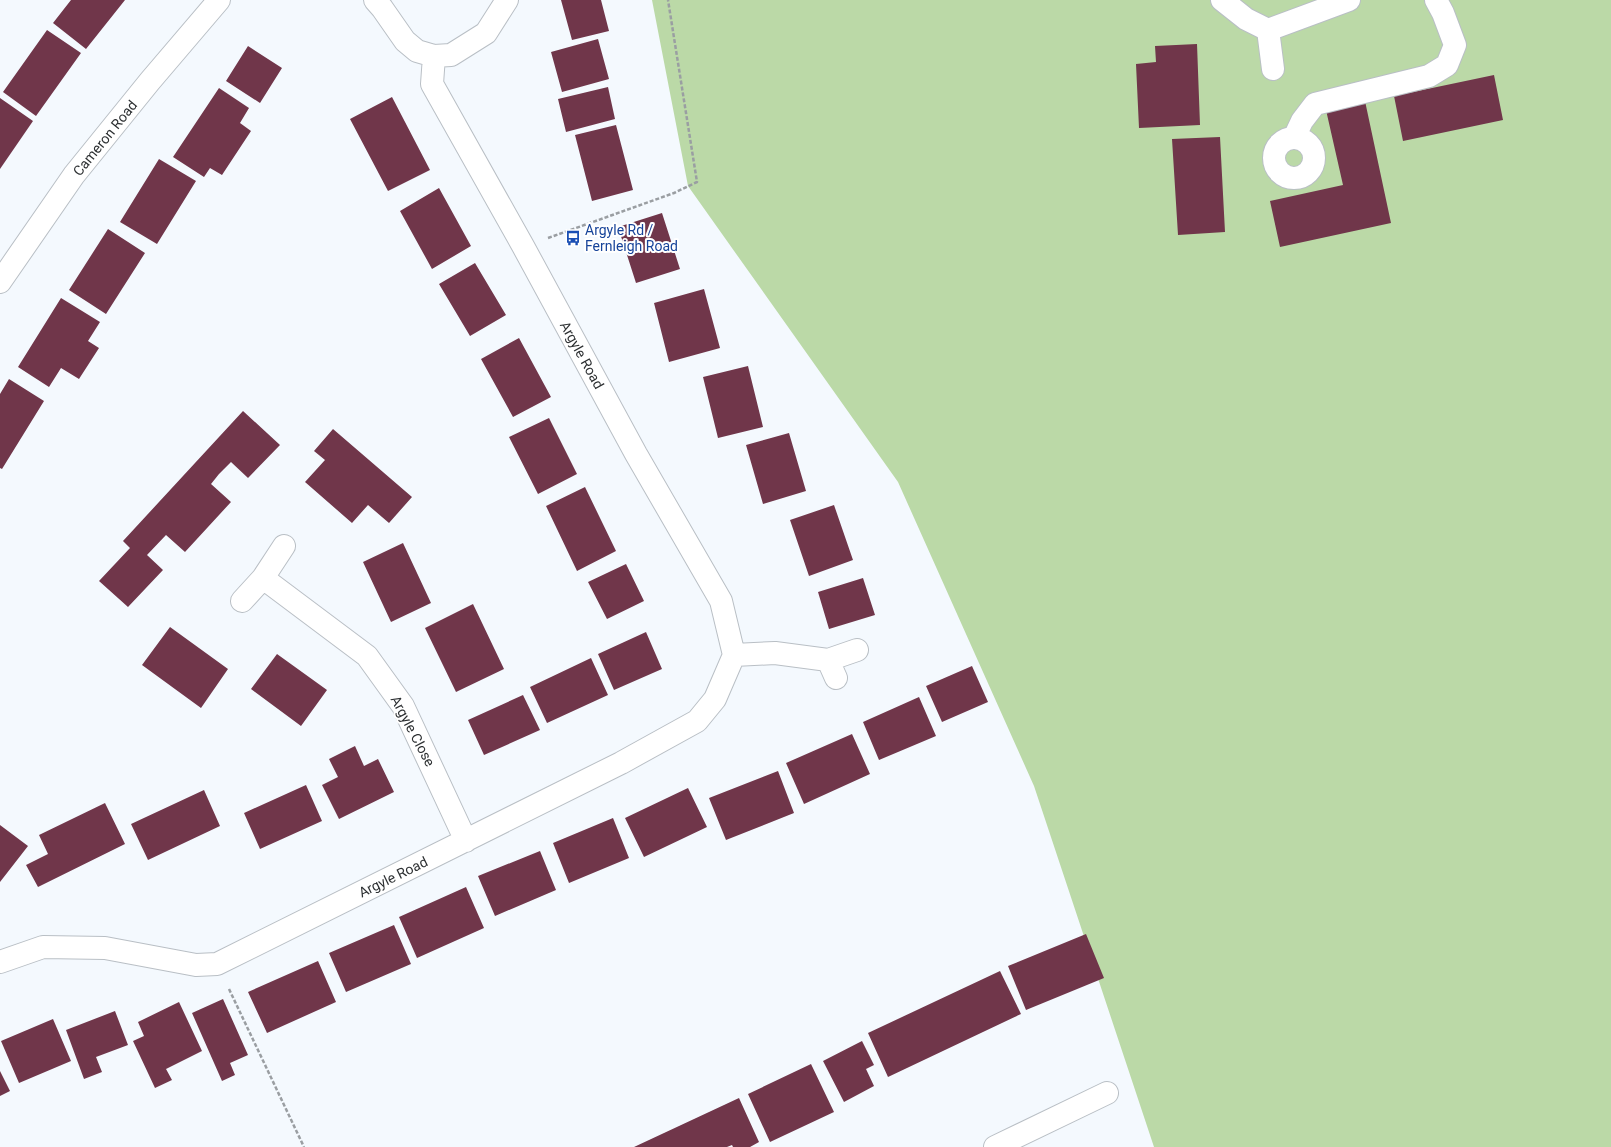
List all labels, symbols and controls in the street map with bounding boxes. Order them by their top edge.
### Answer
street label: Cameron Road [70,97,140,179]
place label: Argyle Rd / Fernleigh Road [585,222,678,254]
bus stop icon: Argyle Rd / Fernleigh Road [564,229,582,247]
street label: Argyle Road [557,318,607,392]
street label: Argyle Close [388,693,438,769]
street label: Argyle Road [356,853,430,901]

